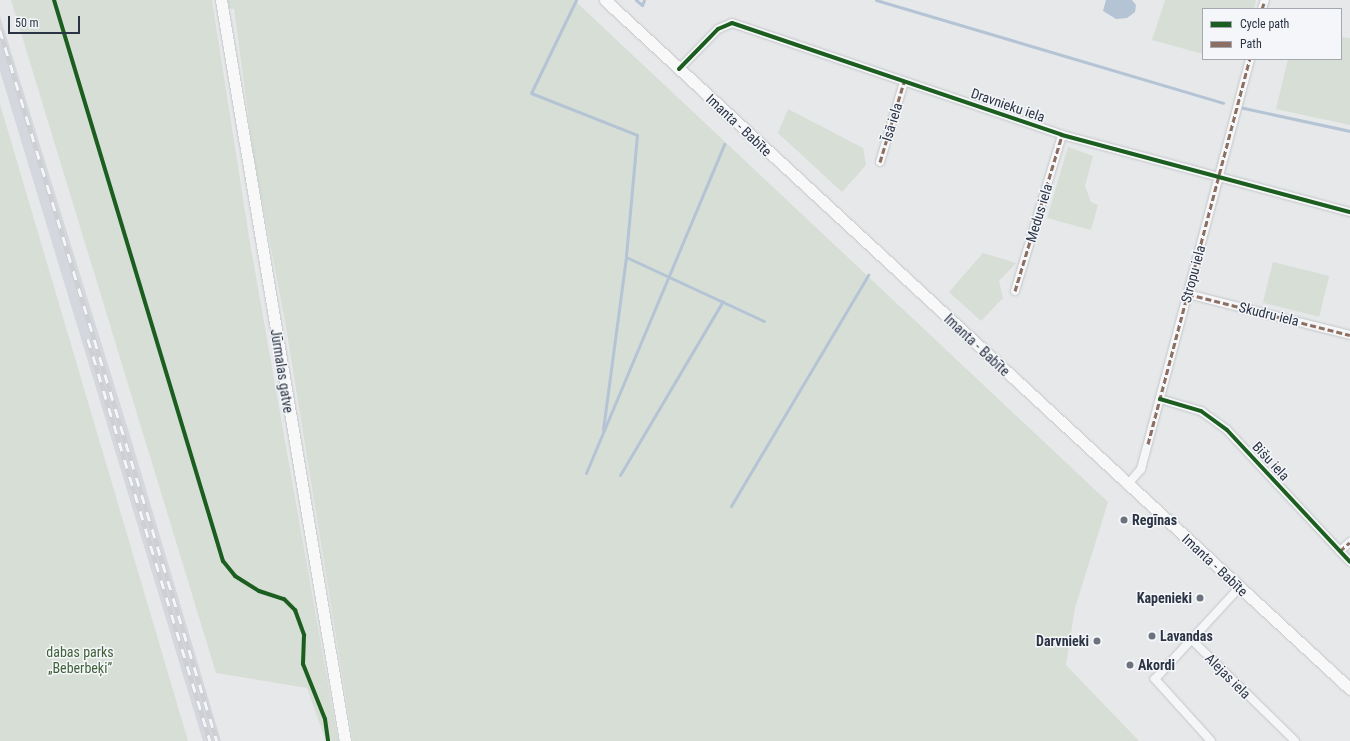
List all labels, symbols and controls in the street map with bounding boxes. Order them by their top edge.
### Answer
scale bar [10,8,82,34]
legend [1202,8,1342,60]
text: 50 m [15,16,39,30]
text: Cycle path [1240,17,1289,31]
text: Path [1240,37,1262,51]
street label: Dravnieku iela [969,85,1047,125]
street label: Imanta - Babīte [703,90,775,160]
street label: Īsā iela [878,101,906,143]
street label: Medus iela [1022,182,1056,244]
street label: Stropu iela [1177,243,1209,305]
street label: Skudru iela [1237,298,1301,330]
street label: Imanta - Babīte [941,310,1013,380]
street label: Jūrmalas gatve [267,328,297,414]
street label: Bišu iela [1249,438,1293,484]
place label: Regīnas [1132,512,1177,528]
marker: Regīnas [1119,515,1129,525]
street label: Imanta - Babīte [1179,530,1251,600]
place label: Kapenieki [1137,590,1192,606]
marker: Kapenieki [1195,593,1205,603]
place label: Lavandas [1160,628,1213,644]
marker: Lavandas [1147,631,1157,641]
place label: Darvnieki [1036,633,1089,649]
marker: Darvnieki [1092,636,1102,646]
park label: dabas parks „Beberbeķi” [46,644,114,676]
street label: Alejas iela [1202,650,1254,702]
place label: Akordi [1138,657,1175,673]
marker: Akordi [1125,660,1135,670]

